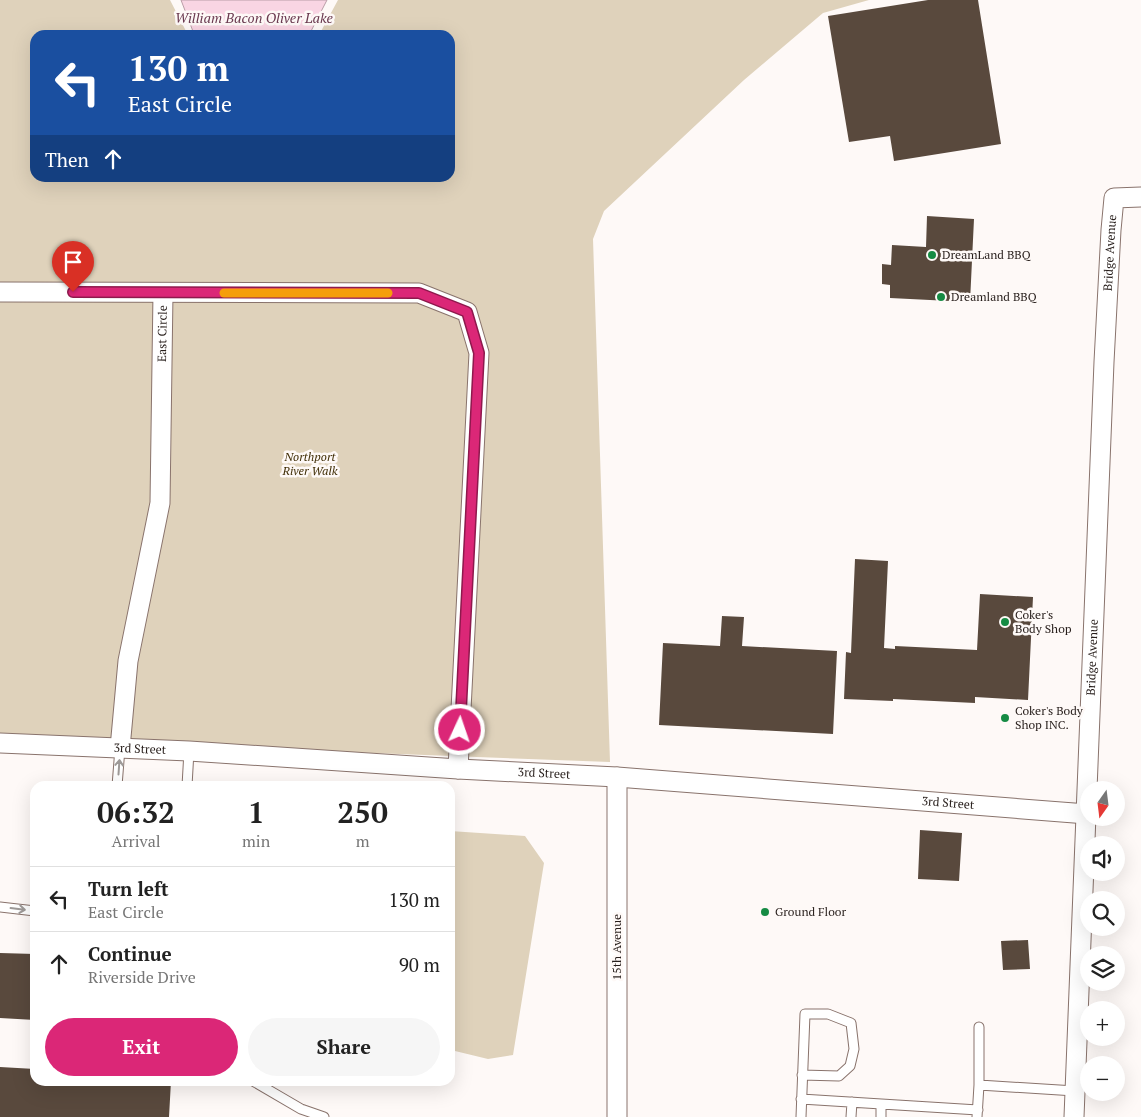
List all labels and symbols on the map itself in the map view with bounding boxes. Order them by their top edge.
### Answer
water label: William Bacon Oliver Lake [175,8,334,27]
street label: Bridge Avenue [1100,214,1119,291]
pin [52,241,94,292]
place label: DreamLand BBQ [942,247,1032,262]
marker: DreamLand BBQ [926,249,938,261]
place label: Dreamland BBQ [951,289,1038,304]
marker: Dreamland BBQ [935,291,947,303]
street label: East Circle [154,305,170,362]
park label: Northport River Walk [281,449,338,478]
place label: Coker's Body Shop [1015,607,1072,636]
marker: Coker's Body Shop [999,616,1011,628]
street label: Bridge Avenue [1083,619,1101,696]
position arrow [433,703,485,755]
place label: Coker's Body Shop INC. [1015,703,1084,732]
marker: Coker's Body Shop INC. [999,712,1011,724]
street label: 3rd Street [113,740,167,757]
one-way arrow [114,759,123,775]
street label: 3rd Street [517,764,571,782]
north arrow [1080,781,1125,826]
street label: 3rd Street [921,793,975,812]
one-way arrow [9,904,25,914]
place label: Ground Floor [775,904,847,919]
marker: Ground Floor [759,906,771,918]
street label: 15th Avenue [609,914,624,980]

